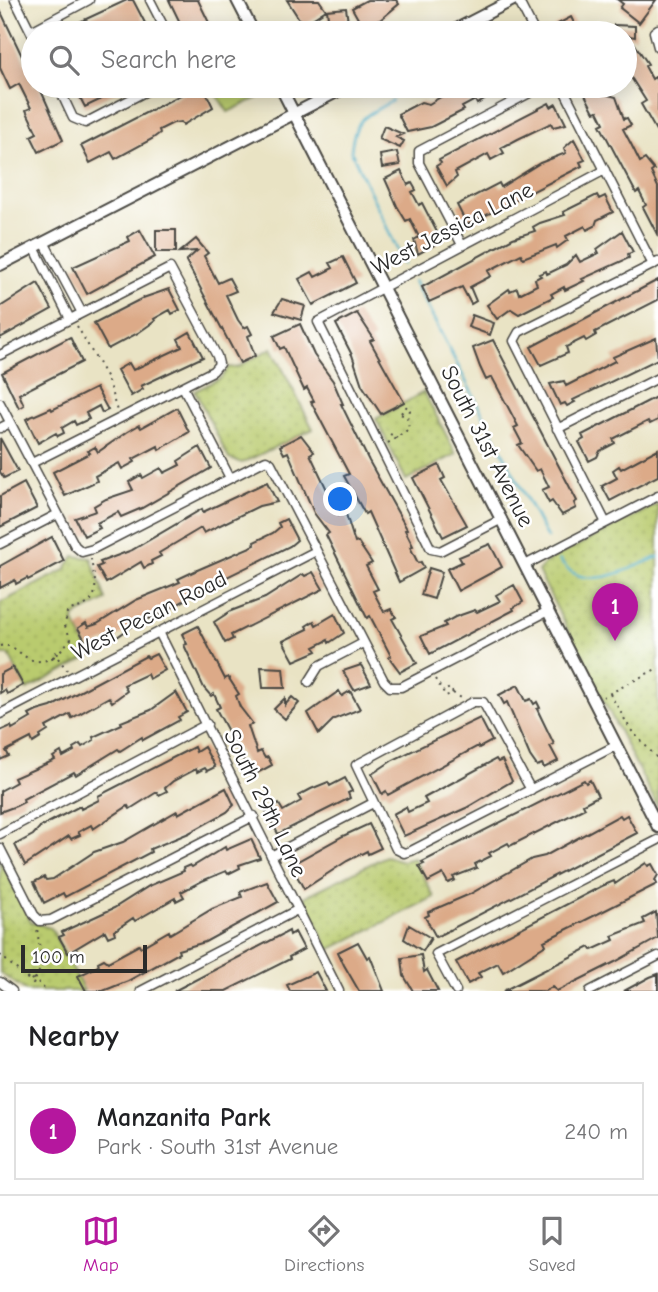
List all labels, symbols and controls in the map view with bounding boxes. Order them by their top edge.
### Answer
search box [21,21,637,98]
icon: search [45,41,83,79]
text: Search here [101,45,236,75]
street label: West Jessica Lane [367,176,538,281]
street label: South 31st Avenue [435,361,540,532]
your location [323,482,357,516]
street label: West Pecan Road [67,565,231,666]
pin: 1 [592,583,638,641]
street label: South 29th Lane [218,725,313,882]
scale bar [21,942,147,974]
text: 100 m [32,946,85,968]
text: Nearby [28,1019,119,1054]
text: Manzanita Park [97,1103,271,1133]
text: 1 [48,1118,58,1145]
text: 240 m [564,1118,628,1145]
text: Park · South 31st Avenue [97,1133,338,1160]
tab: Map [82,1212,120,1276]
tab: Directions [284,1212,364,1276]
tab: Saved [529,1212,576,1276]

